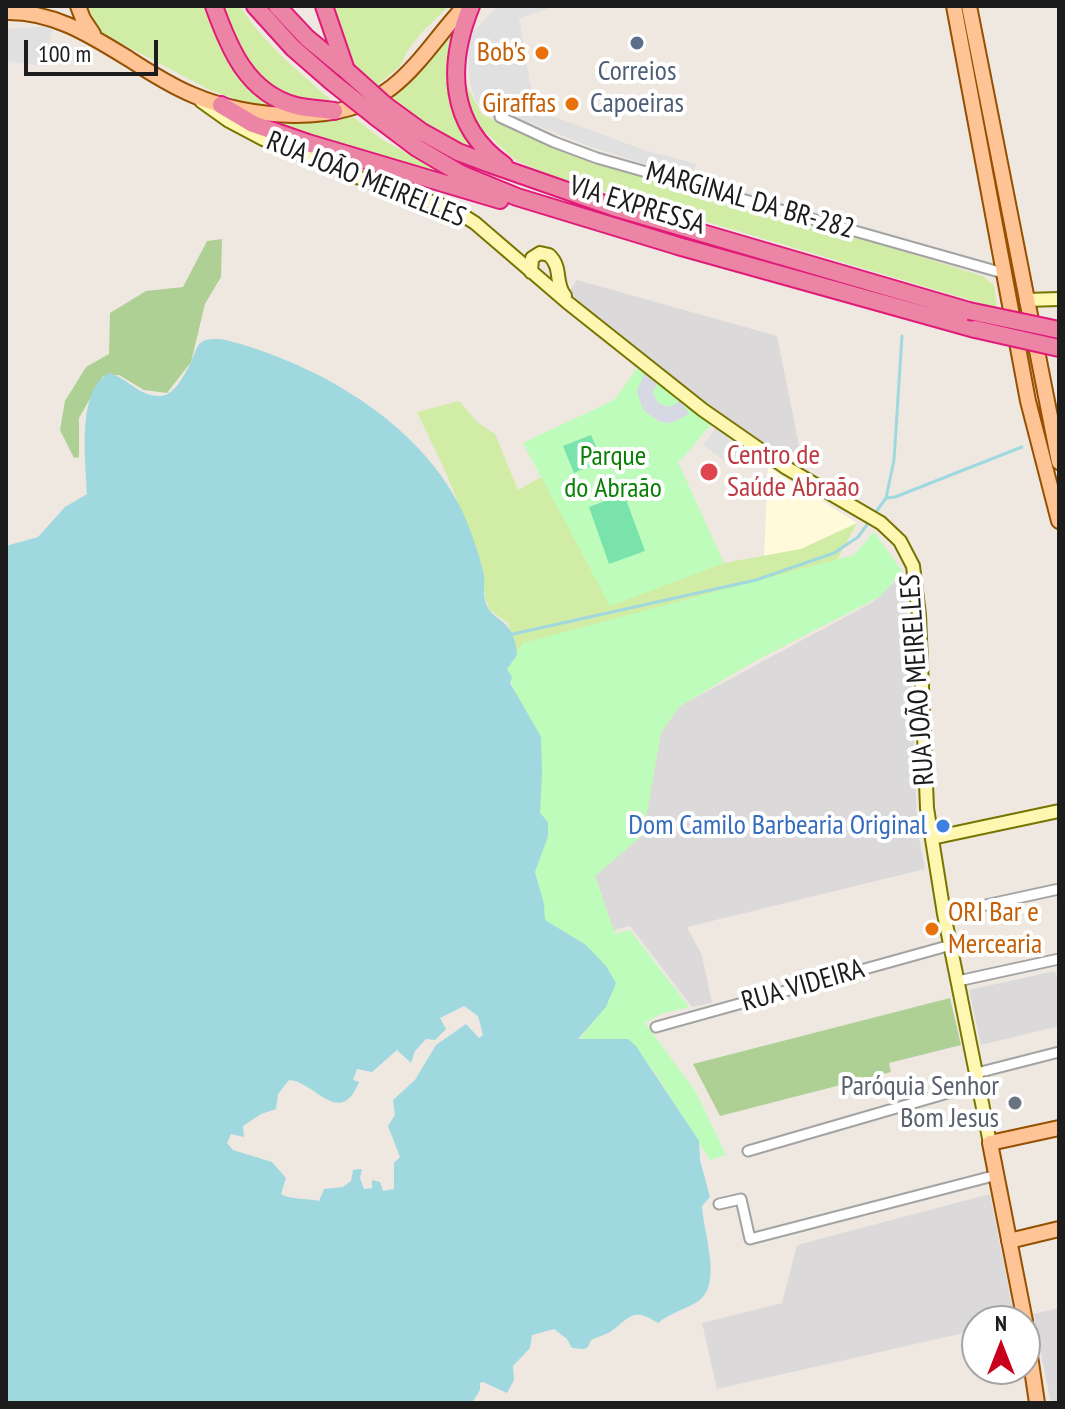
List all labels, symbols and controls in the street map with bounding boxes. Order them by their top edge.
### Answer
scale bar [28,24,162,74]
marker: Correios Capoeiras [628,34,646,52]
place label: Bob's [477,36,526,70]
text: 100 m [38,38,91,69]
marker: Bob's [533,44,551,62]
place label: Correios Capoeiras [590,55,684,121]
place label: Giraffas [482,87,556,121]
marker: Giraffas [563,95,581,113]
street label: RUA JOÃO MEIRELLES [262,125,470,235]
street label: MARGINAL DA BR-282 [642,155,858,247]
street label: VIA EXPRESSA [565,169,709,243]
place label: Centro de Saúde Abraão [727,439,860,505]
park label: Parque do Abraão [564,440,662,506]
marker: Centro de Saúde Abraão [698,461,720,483]
street label: RUA JOÃO MEIRELLES [894,573,942,787]
place label: Dom Camilo Barbearia Original [628,809,927,843]
marker: Dom Camilo Barbearia Original [934,817,952,835]
place label: ORI Bar e Mercearia [948,896,1042,962]
marker: ORI Bar e Mercearia [923,920,941,938]
street label: RUA VIDEIRA [738,952,868,1020]
place label: Paróquia Senhor Bom Jesus [841,1070,999,1136]
marker: Paróquia Senhor Bom Jesus [1006,1094,1024,1112]
north arrow [961,1305,1041,1385]
text: N [995,1309,1007,1337]

